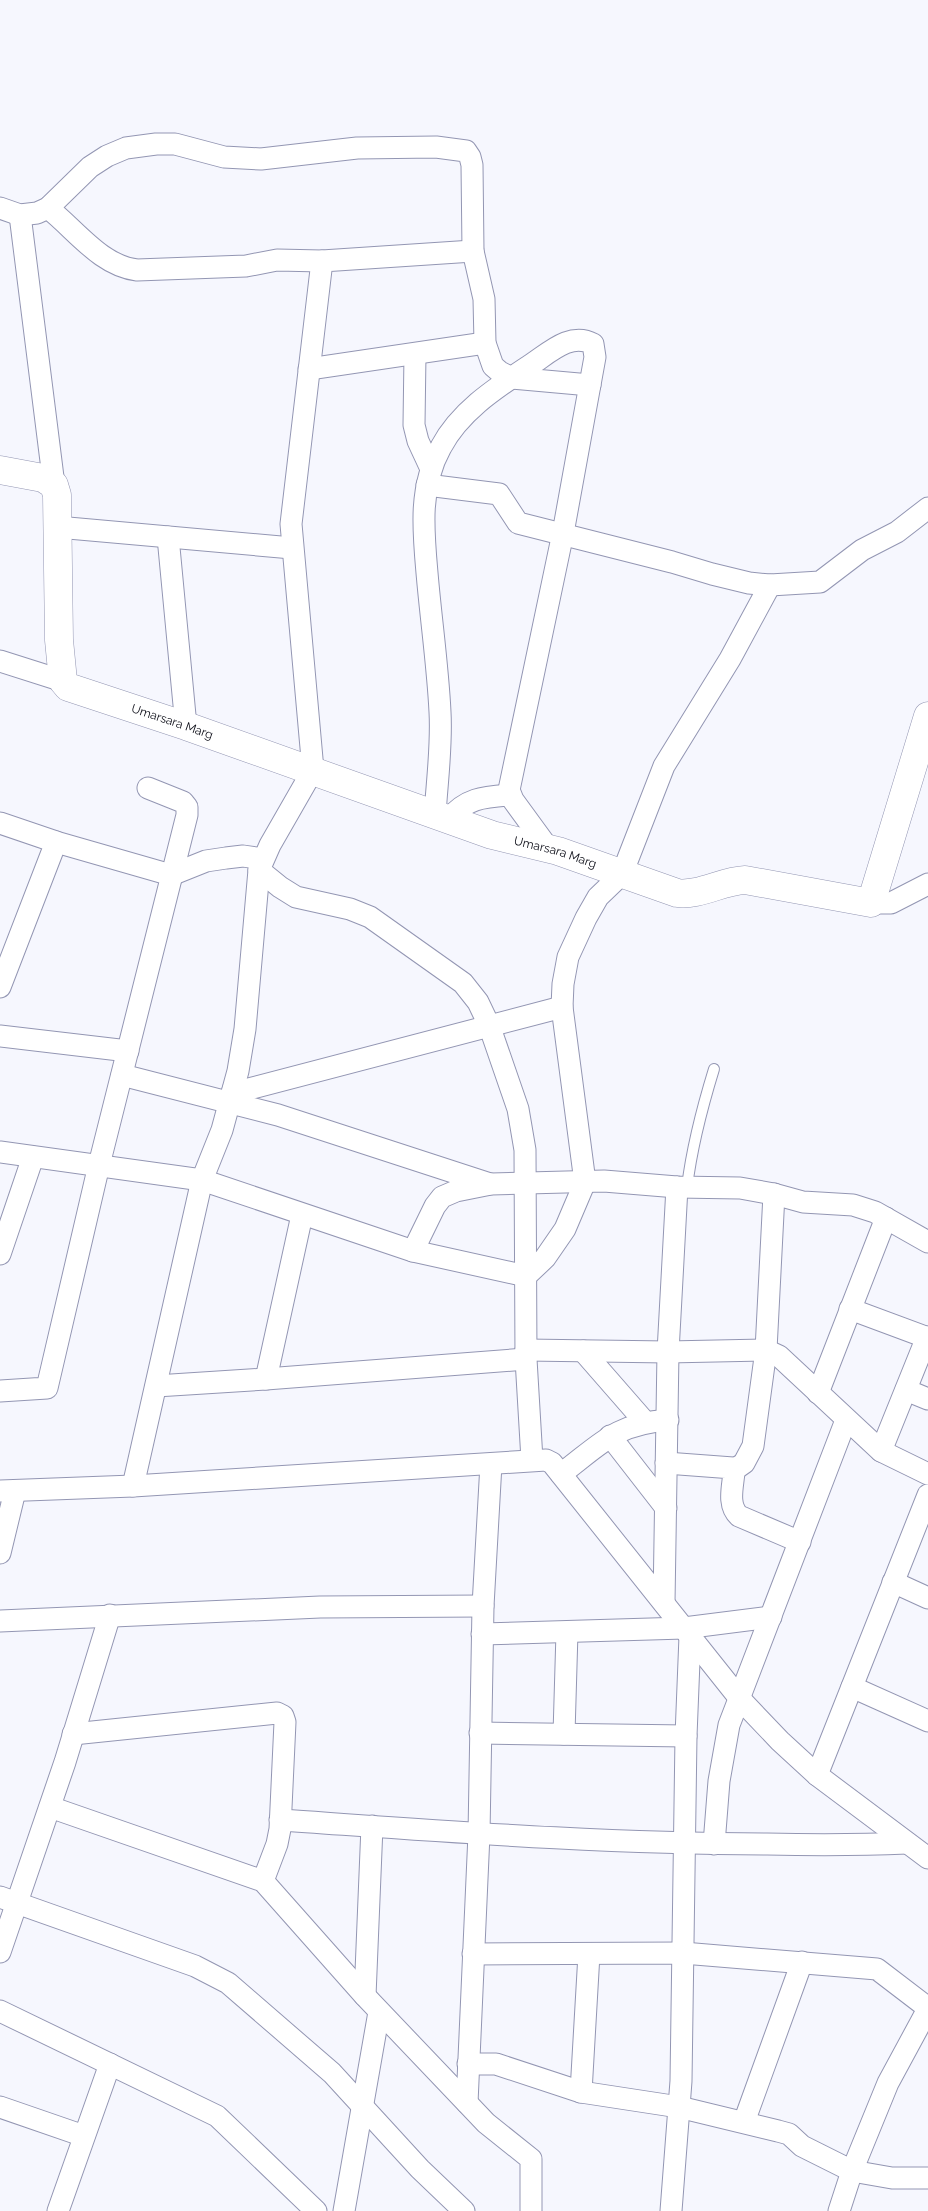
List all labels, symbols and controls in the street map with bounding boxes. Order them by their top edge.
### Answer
street label: Umarsara Marg [129,701,215,742]
street label: Umarsara Marg [513,834,598,871]

